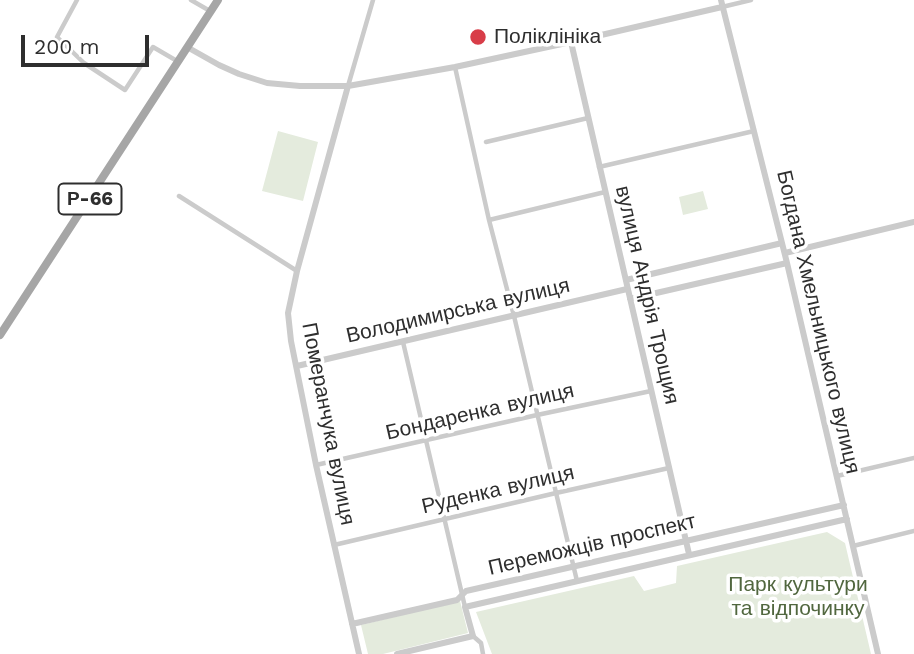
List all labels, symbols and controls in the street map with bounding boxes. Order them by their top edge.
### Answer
scale bar [24,21,152,65]
place label: Поліклініка [494,24,601,50]
marker: Поліклініка [468,27,488,47]
text: 200 m [34,34,100,59]
street label: Богдана Хмельницького вулиця [771,168,865,476]
road number: Р-66 [58,183,122,214]
street label: вулиця Андрія Трощия [610,183,684,407]
street label: Володимирська вулиця [344,273,572,349]
street label: Померанчука вулиця [296,321,360,527]
street label: Бондаренка вулиця [383,378,577,446]
street label: Руденка вулиця [419,460,577,520]
street label: Переможців проспект [486,509,698,581]
park label: Парк культури та відпочинку [728,572,868,622]

